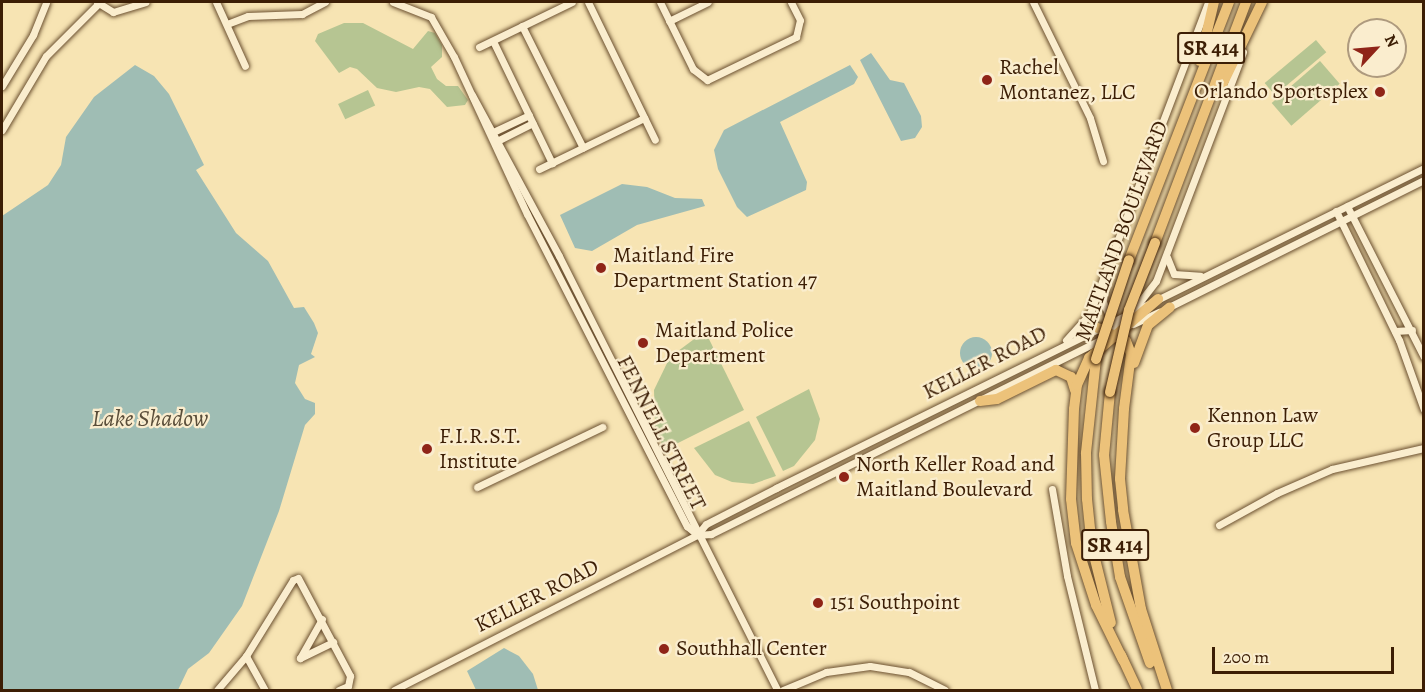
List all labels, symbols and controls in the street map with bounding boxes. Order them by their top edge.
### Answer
north arrow [1347,18,1407,78]
road number: SR 414 [1176,30,1246,66]
text: N [1379,31,1404,51]
place label: Rachel Montanez, LLC [999,54,1136,106]
marker: Rachel Montanez, LLC [980,73,994,87]
place label: Orlando Sportsplex [1194,79,1368,105]
marker: Orlando Sportsplex [1373,85,1387,99]
street label: MAITLAND BOULEVARD [1070,117,1174,345]
place label: Maitland Fire Department Station 47 [613,242,817,294]
marker: Maitland Fire Department Station 47 [594,261,608,275]
place label: Maitland Police Department [655,317,793,368]
street label: KELLER ROAD [919,320,1051,406]
marker: Maitland Police Department [636,336,650,350]
street label: FENNELL STREET [611,351,711,515]
place label: Kennon Law Group LLC [1207,402,1318,454]
water label: Lake Shadow [92,405,208,433]
marker: Kennon Law Group LLC [1188,421,1202,435]
place label: F.I.R.S.T. Institute [439,423,521,475]
marker: F.I.R.S.T. Institute [420,442,434,456]
place label: North Keller Road and Maitland Boulevard [856,451,1055,502]
marker: North Keller Road and Maitland Boulevard [837,470,851,484]
road number: SR 414 [1080,527,1150,563]
street label: KELLER ROAD [471,553,603,639]
place label: 151 Southpoint [830,590,960,616]
marker: 151 Southpoint [811,596,825,610]
scale bar [1215,635,1396,673]
place label: Southhall Center [676,636,827,662]
marker: Southhall Center [657,642,671,656]
text: 200 m [1223,645,1269,669]

